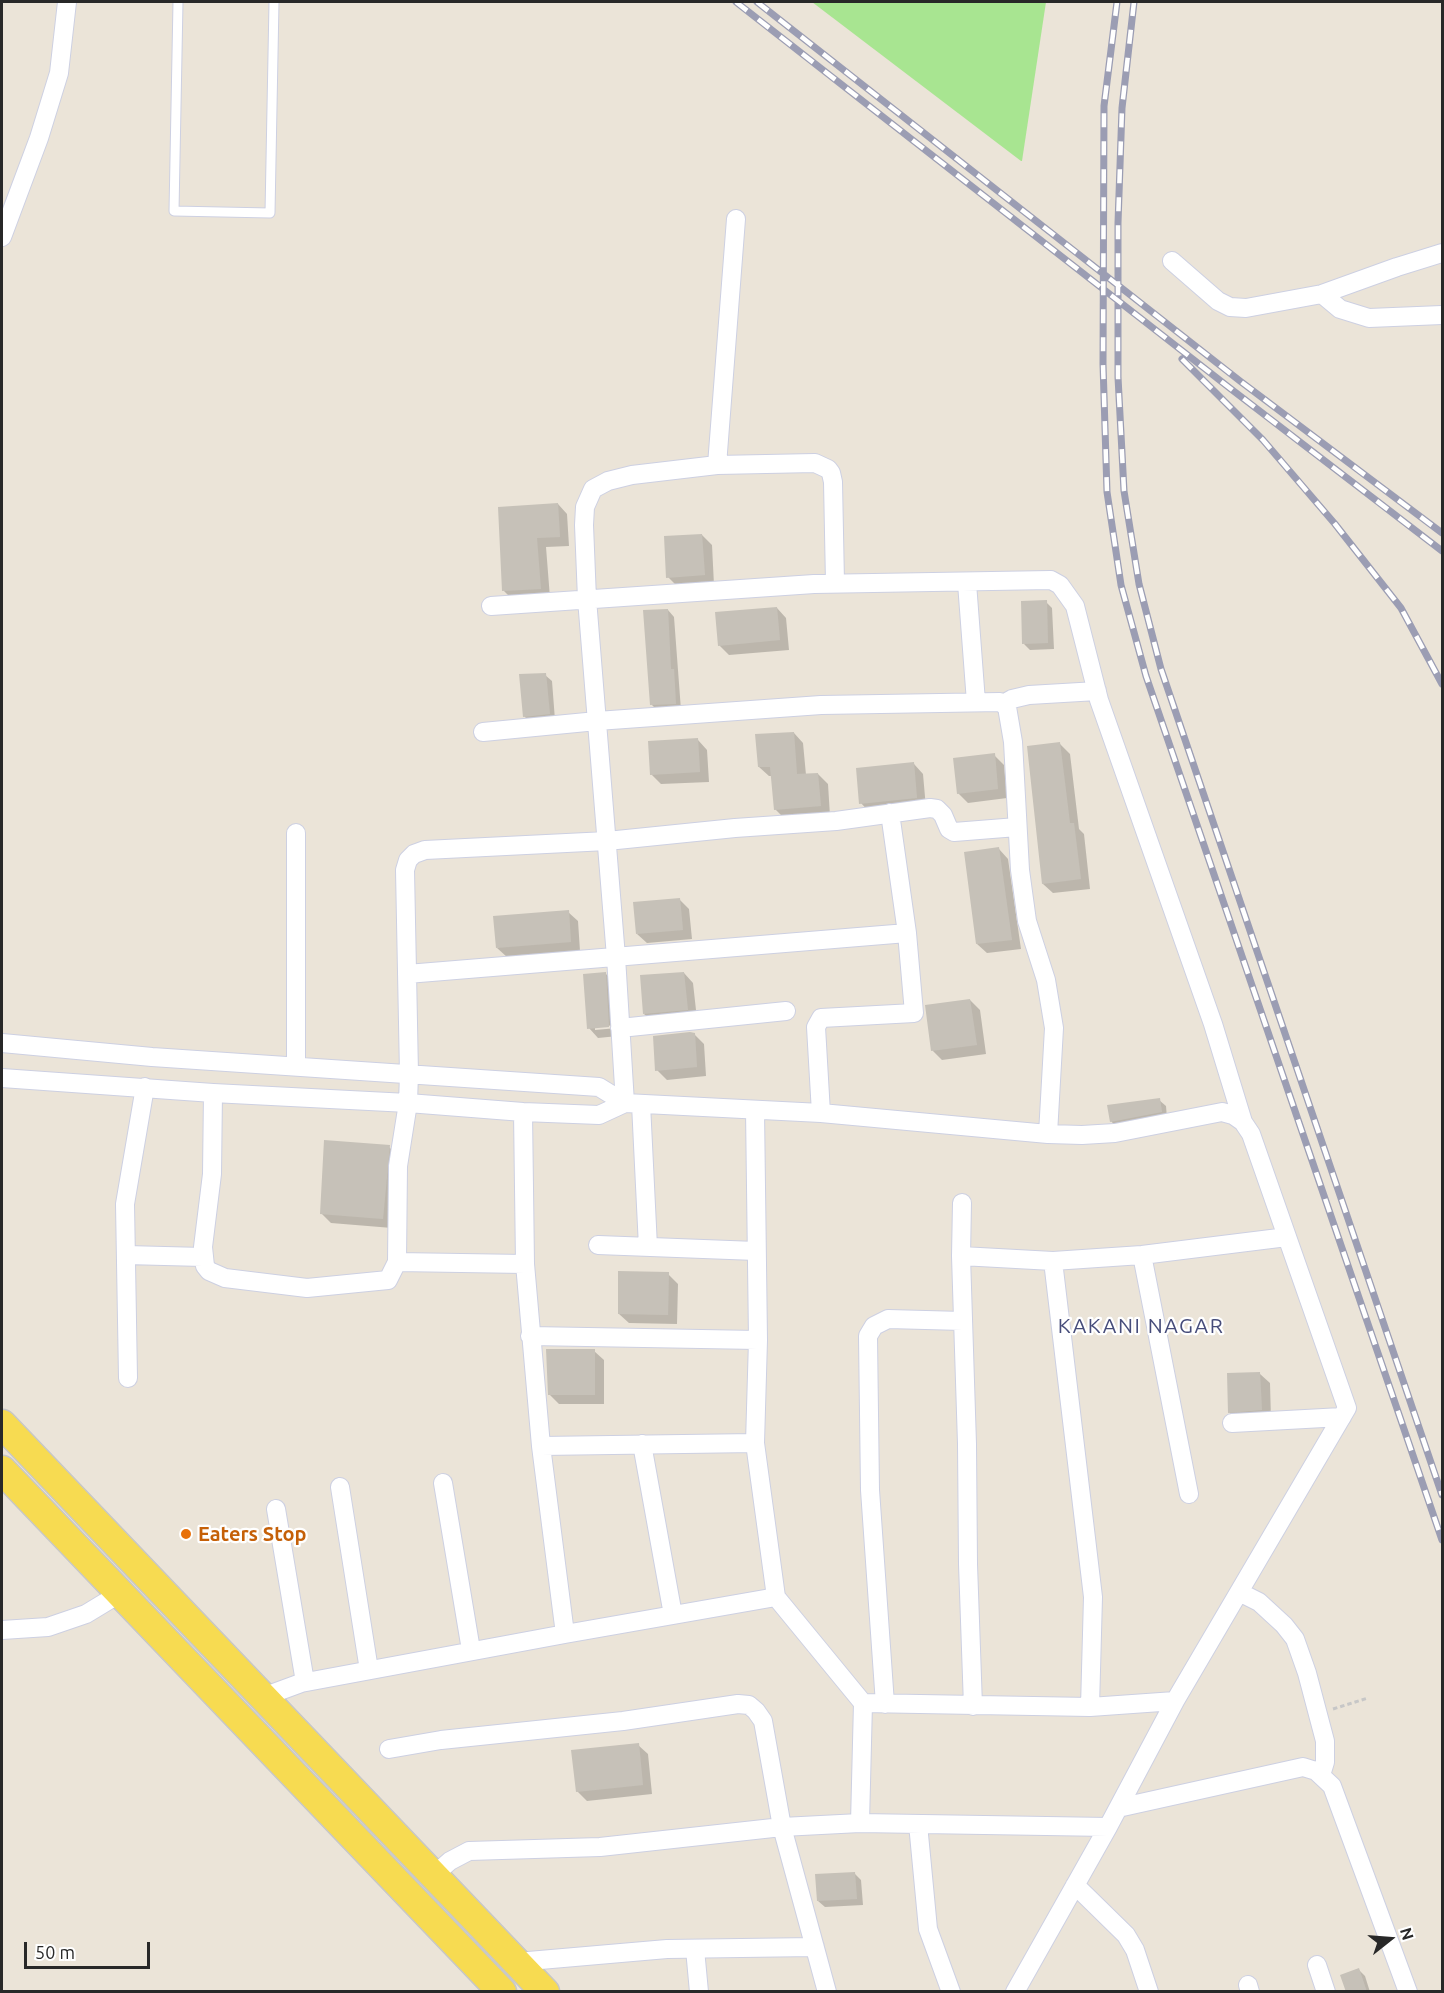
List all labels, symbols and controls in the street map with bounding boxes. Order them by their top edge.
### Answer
district label: KAKANI NAGAR [1058,1313,1224,1339]
place label: Eaters Stop [198,1522,306,1546]
marker: Eaters Stop [179,1527,193,1541]
north arrow [1360,1909,1420,1969]
text: N [1397,1925,1418,1942]
scale bar [27,1930,153,1968]
text: 50 m [35,1942,75,1962]

